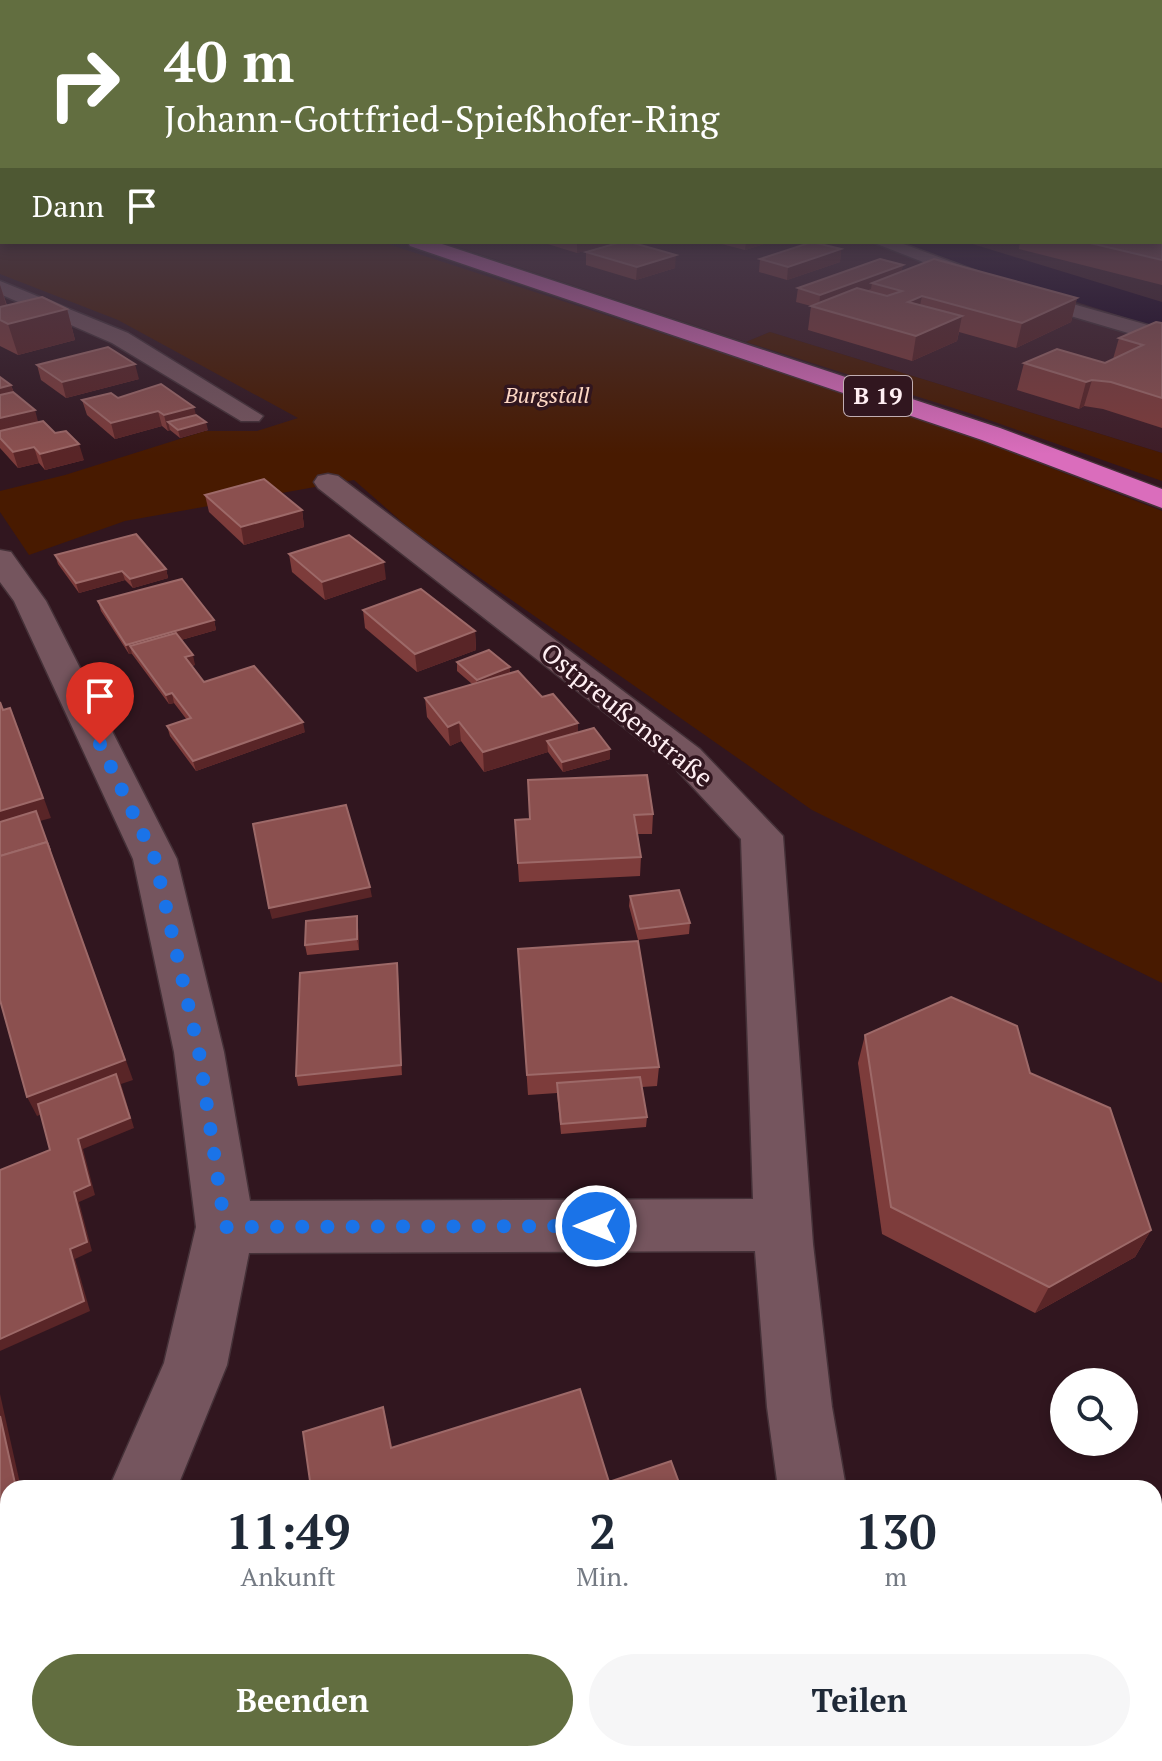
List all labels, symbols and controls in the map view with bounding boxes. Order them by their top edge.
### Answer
text: 40 m [164,24,294,98]
icon: right [32,32,136,136]
text: Johann-Gottfried-Spießhofer-Ring [164,95,719,142]
icon: arrive [120,184,164,228]
text: Dann [32,186,104,226]
road number: B 19 [844,376,912,416]
park label: Burgstall [503,380,590,409]
street label: Ostpreußenstraße [535,634,721,794]
pin [66,662,134,744]
icon: arrive [78,674,122,718]
position arrow [554,1184,638,1268]
map controls [1050,1368,1138,1456]
button: search [1050,1368,1138,1456]
text: 11:49 [226,1499,351,1563]
text: 2 [589,1499,616,1563]
text: 130 [855,1499,936,1563]
text: Ankunft [240,1559,336,1593]
text: Min. [576,1559,629,1593]
text: m [884,1559,907,1593]
button: Beenden [32,1654,573,1746]
button: Teilen [589,1654,1130,1746]

